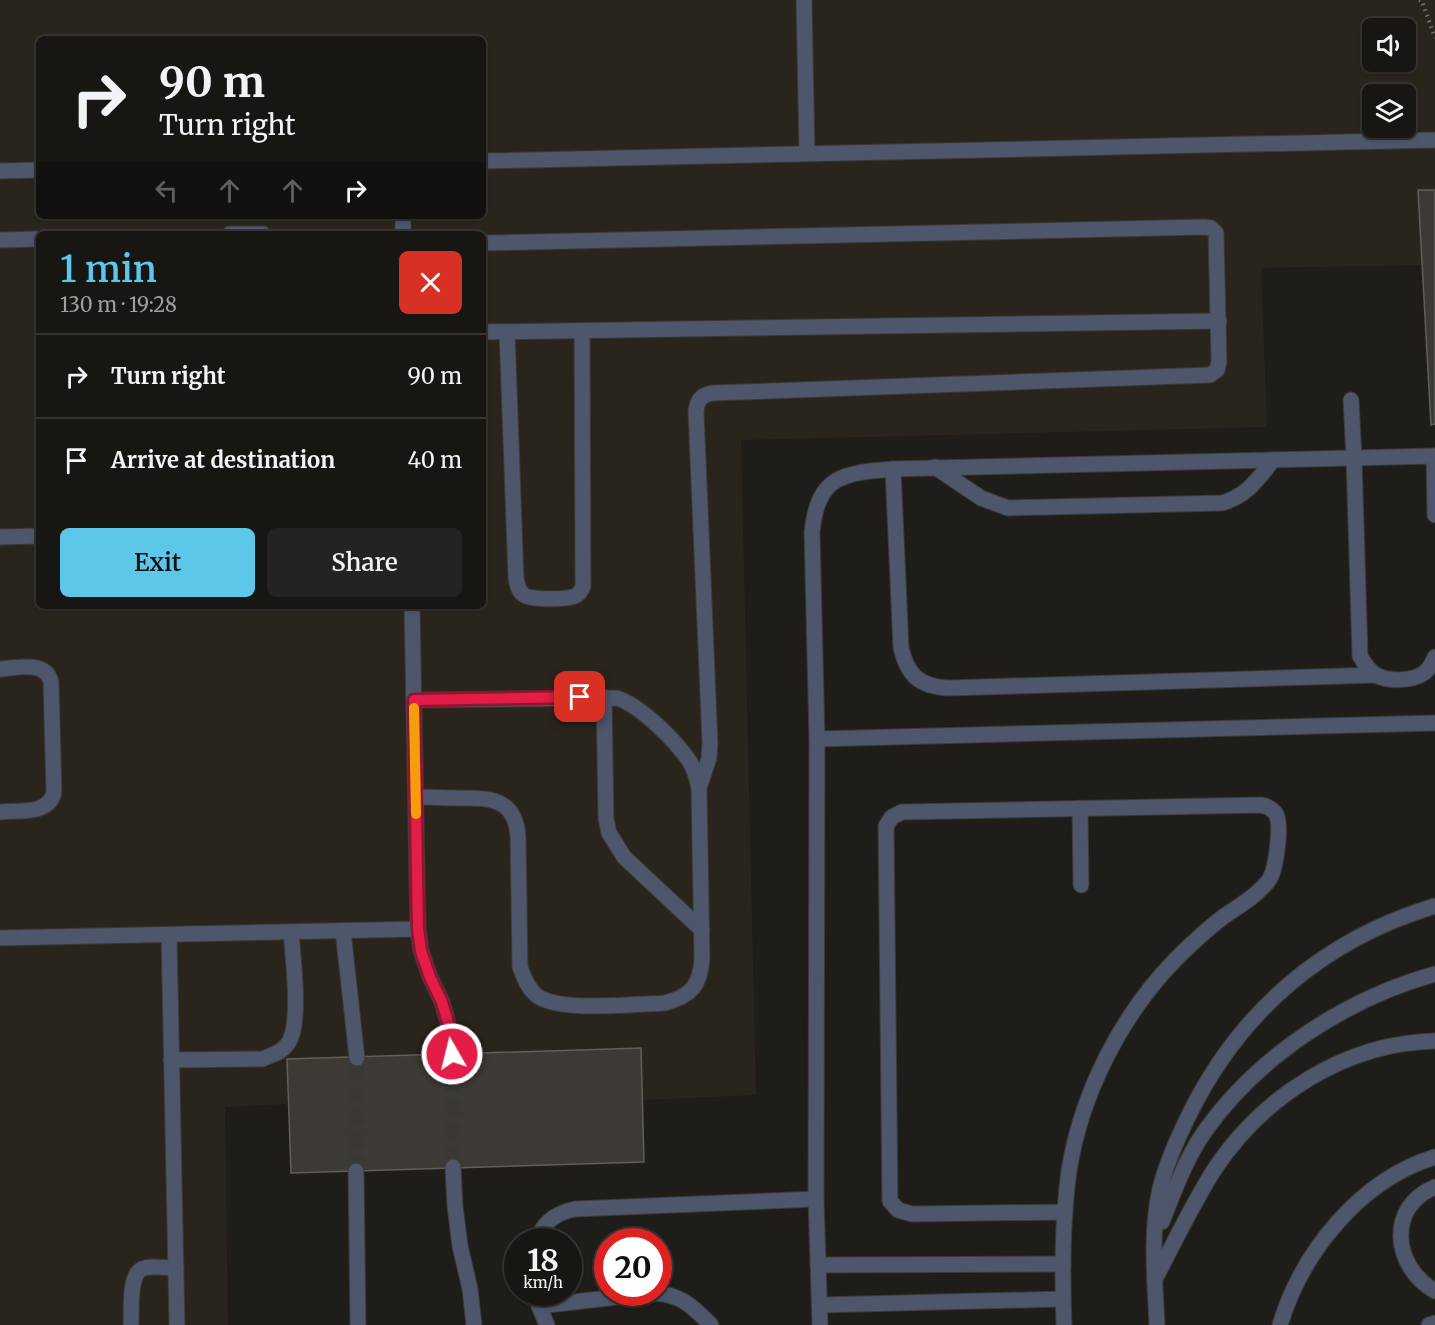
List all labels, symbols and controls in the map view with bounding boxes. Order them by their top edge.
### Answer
map controls [1362,18,1416,138]
button: sound [1362,18,1416,72]
text: 90 m [159,56,265,108]
icon: right [60,60,138,138]
button: layers [1362,84,1416,138]
text: Turn right [159,108,296,142]
icon: left [150,174,183,207]
icon: ahead [213,174,246,207]
icon: ahead [276,174,309,207]
icon: right [339,174,372,207]
text: 1 min [60,247,157,292]
button: close [399,251,462,314]
text: 130 m · 19:28 [60,292,177,317]
icon: right [60,360,93,393]
text: Turn right [111,362,225,390]
text: 90 m [407,362,462,390]
icon: arrive [60,444,93,477]
text: Arrive at destination [111,446,335,474]
text: 40 m [407,446,462,474]
button: Exit [60,528,255,597]
button: Share [267,528,462,597]
pin [554,671,605,722]
icon: arrive [563,680,596,713]
position arrow [420,1022,484,1086]
speed limit sign: 20 [594,1228,672,1306]
text: 18 [527,1241,559,1279]
text: km/h [523,1273,563,1292]

